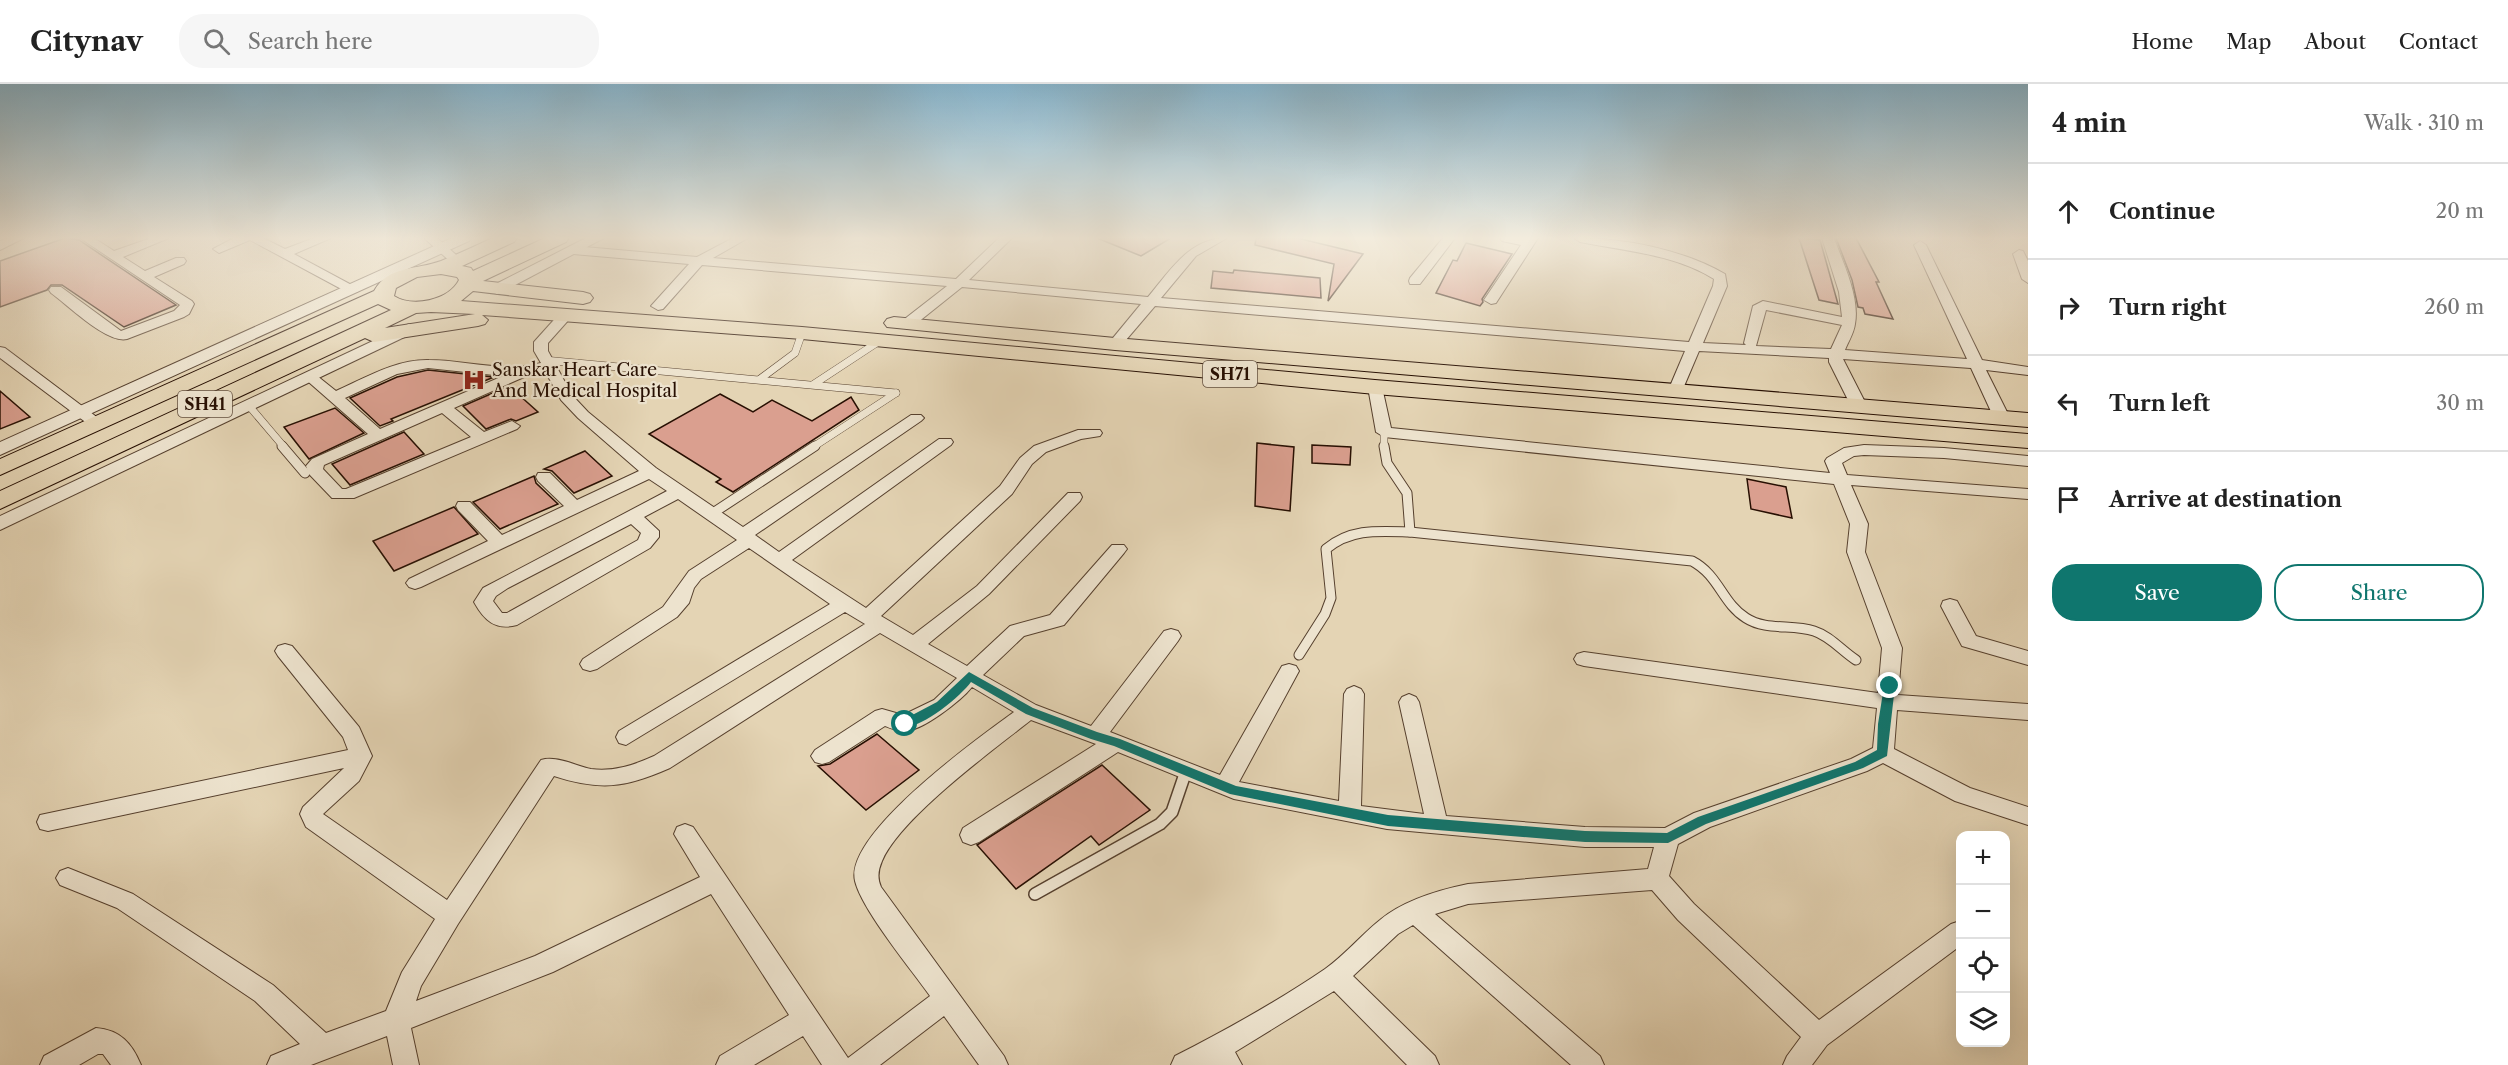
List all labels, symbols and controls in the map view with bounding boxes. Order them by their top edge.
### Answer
search box [179,14,599,68]
text: Citynav [30,24,143,58]
icon: search [200,25,233,58]
text: Search here [248,28,372,55]
text: Home [2132,29,2193,54]
text: Map [2226,29,2271,54]
text: About [2304,29,2366,54]
text: Contact [2399,29,2478,54]
text: 4 min [2052,107,2127,139]
text: Walk · 310 m [2364,111,2484,135]
icon: ahead [2052,195,2085,228]
text: Continue [2109,198,2215,225]
text: 20 m [2436,199,2484,223]
icon: right [2052,291,2085,324]
text: Turn right [2109,294,2227,321]
text: 260 m [2424,295,2484,319]
place label: Sanskar Heart Care And Medical Hospital [491,359,677,402]
road number: SH71 [1203,361,1257,387]
hospital icon: Sanskar Heart Care And Medical Hospital [461,367,487,393]
icon: left [2052,387,2085,420]
text: Turn left [2109,390,2210,417]
road number: SH41 [178,391,232,417]
text: 30 m [2436,391,2484,415]
icon: arrive [2052,483,2085,516]
text: Arrive at destination [2109,486,2342,513]
button: Save [2052,564,2262,621]
button: Share [2274,564,2484,621]
route end [1876,672,1902,698]
route start [891,710,917,736]
map controls [1956,831,2010,1047]
button: + [1956,831,2010,885]
button: − [1956,885,2010,939]
button: locate [1956,939,2010,993]
button: layers [1956,993,2010,1047]

